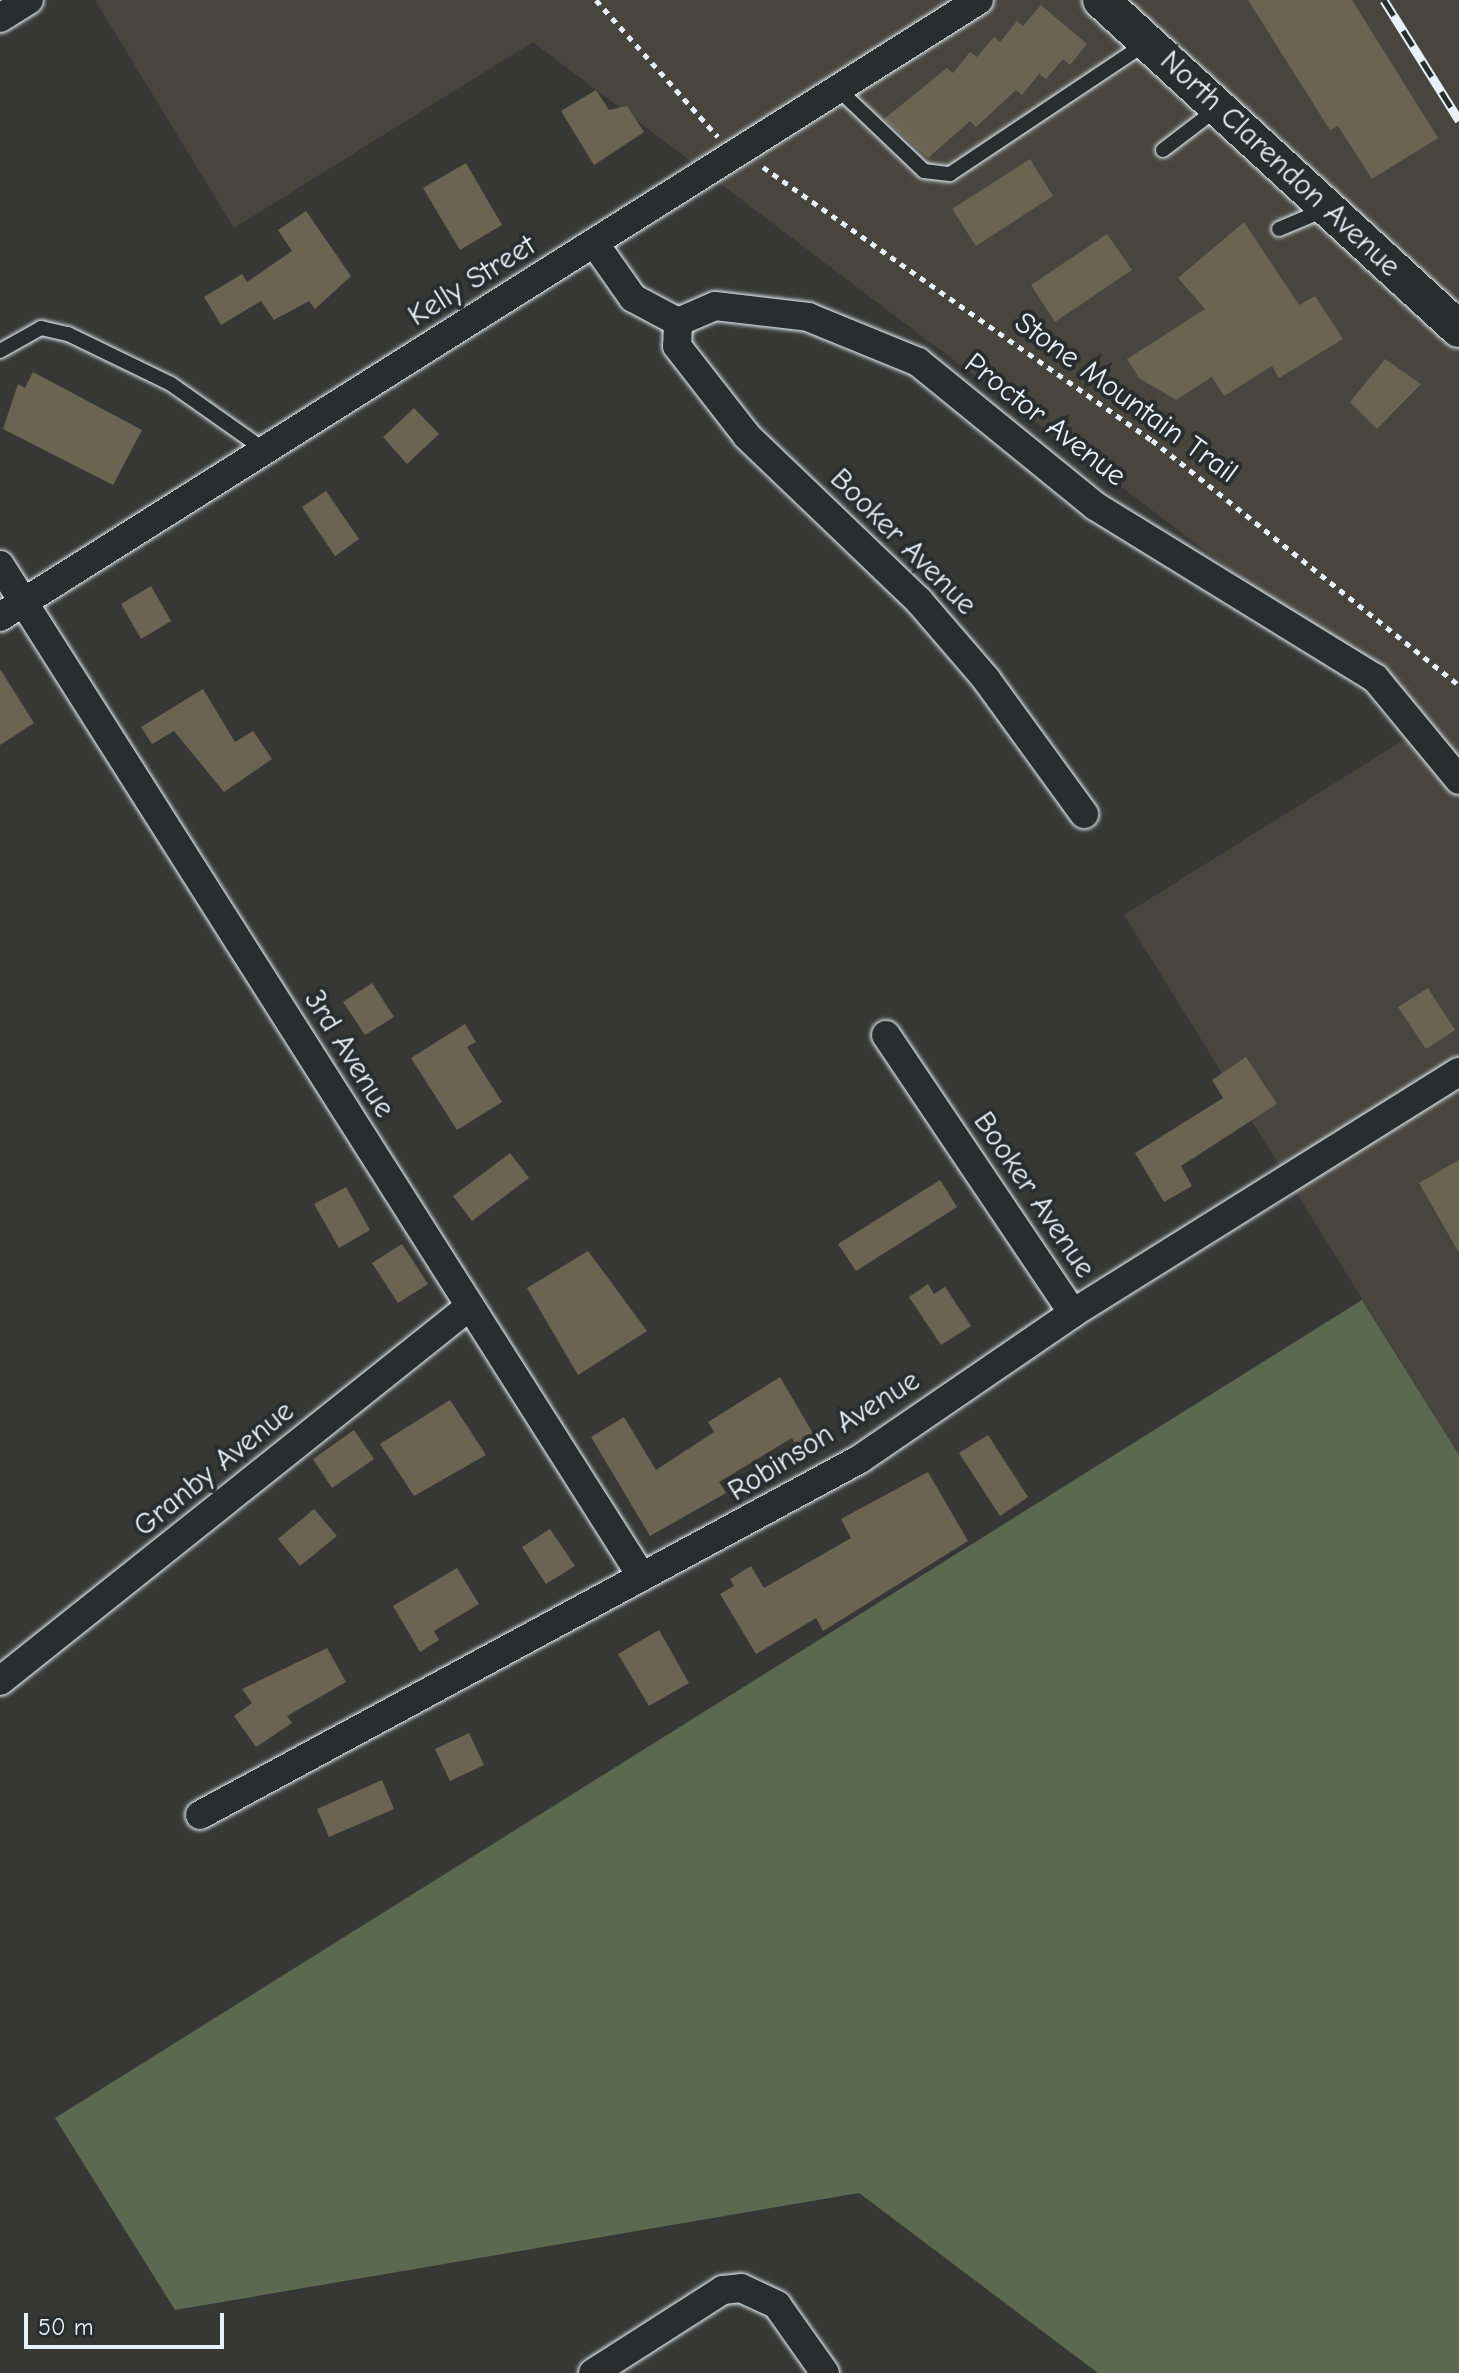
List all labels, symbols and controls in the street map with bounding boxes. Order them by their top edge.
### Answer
street label: North Clarendon Avenue [1152,43,1408,285]
street label: Kelly Street [402,228,542,334]
street label: Stone Mountain Trail [1007,305,1245,491]
street label: Proctor Avenue [957,346,1133,494]
street label: Booker Avenue [822,461,984,623]
street label: 3rd Avenue [296,984,402,1124]
street label: Booker Avenue [965,1105,1103,1285]
street label: Robinson Avenue [722,1363,926,1509]
street label: Granby Avenue [127,1393,301,1545]
scale bar [28,2297,228,2347]
text: 50 m [38,2313,94,2341]

